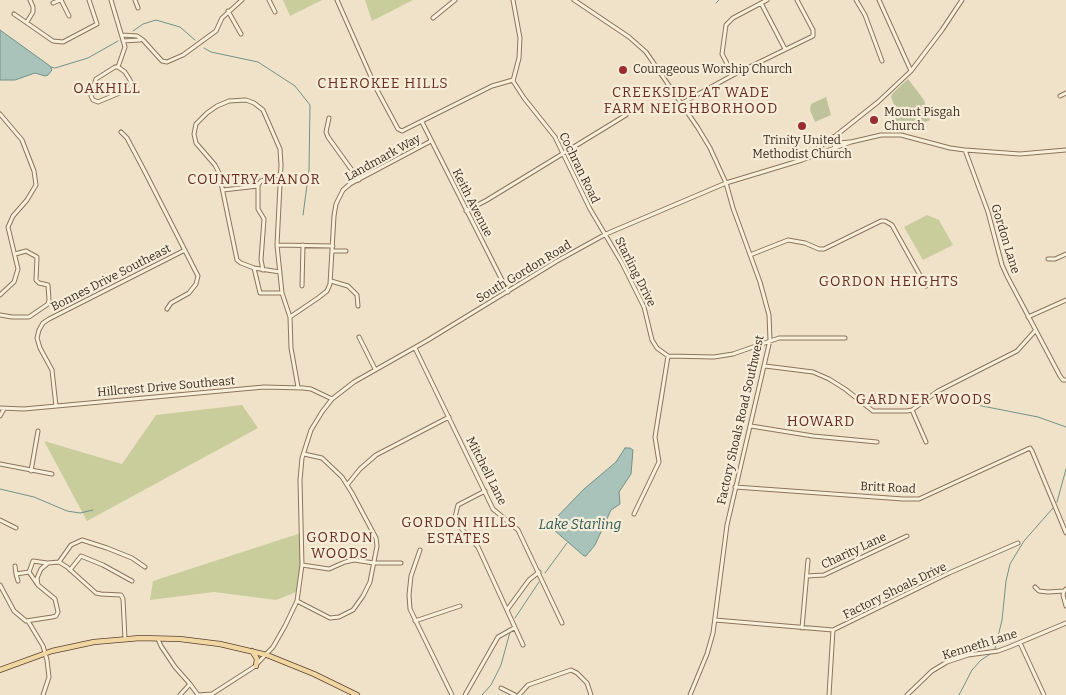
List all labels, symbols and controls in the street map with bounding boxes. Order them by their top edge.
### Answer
place label: Courageous Worship Church [633,63,792,77]
marker: Courageous Worship Church [617,64,629,76]
district label: CHEROKEE HILLS [316,76,450,92]
district label: OAKHILL [72,81,142,97]
district label: CREEKSIDE AT WADE FARM NEIGHBORHOOD [602,85,780,118]
place label: Mount Pisgah Church [884,106,960,134]
marker: Mount Pisgah Church [868,114,880,126]
marker: Trinity United Methodist Church [796,120,808,132]
street label: Cochran Road [556,130,602,206]
street label: Landmark Way [343,131,423,185]
place label: Trinity United Methodist Church [752,134,852,162]
street label: Keith Avenue [449,167,495,239]
district label: COUNTRY MANOR [186,172,322,188]
street label: Gordon Lane [988,202,1022,276]
street label: Starling Drive [611,235,659,309]
street label: South Gordon Road [474,238,574,306]
street label: Bonnes Drive Southeast [49,241,173,315]
district label: GORDON HEIGHTS [817,274,961,290]
street label: Factory Shoals Road Southwest [714,334,768,506]
street label: Hillcrest Drive Southeast [96,374,236,400]
district label: GARDNER WOODS [854,392,994,408]
district label: HOWARD [786,414,856,430]
street label: Mitchell Lane [463,434,509,508]
street label: Britt Road [860,479,916,497]
district label: GORDON HILLS ESTATES [400,515,518,548]
water label: Lake Starling [538,517,622,533]
district label: GORDON WOODS [305,530,375,562]
street label: Charity Lane [819,530,889,572]
street label: Factory Shoals Drive [841,560,949,622]
street label: Kenneth Lane [941,627,1019,663]

